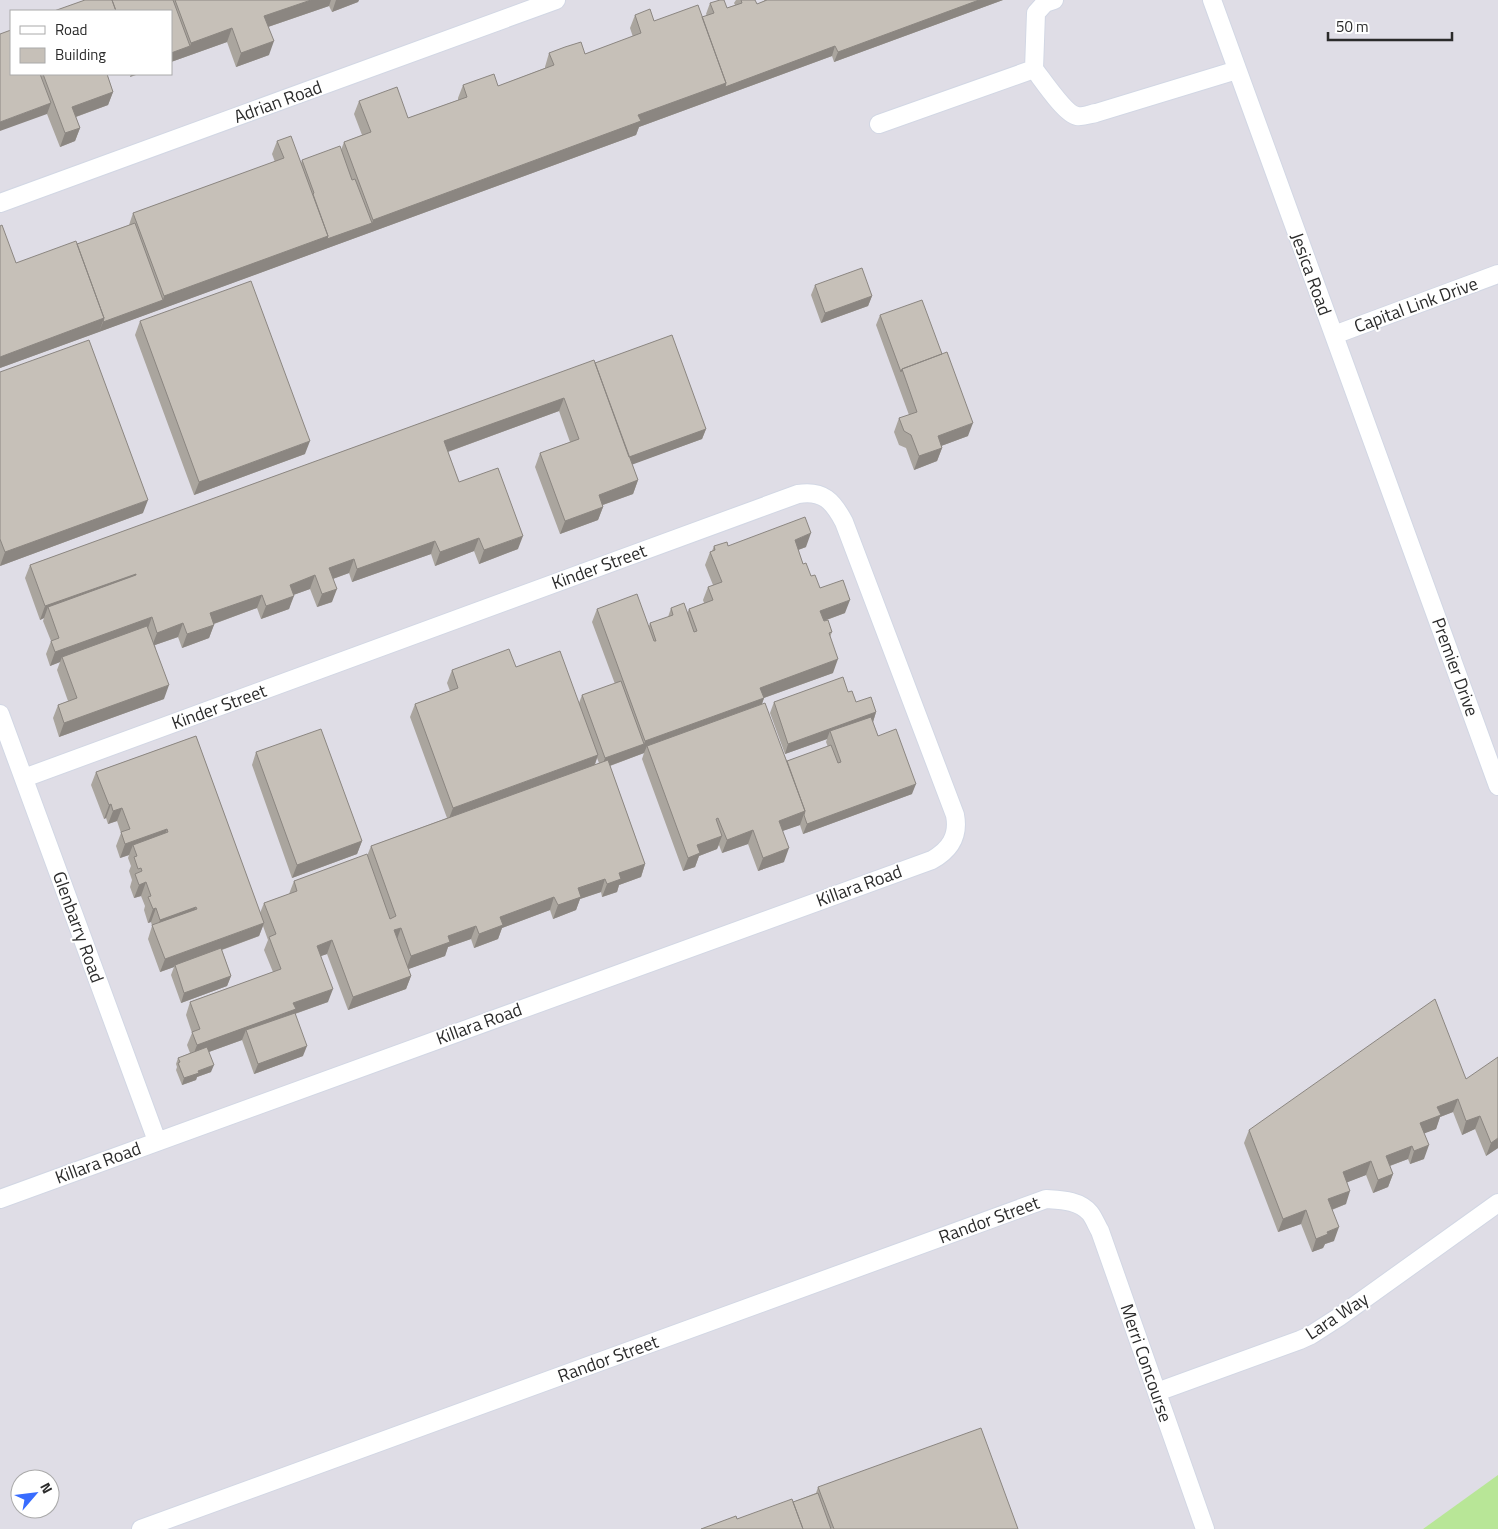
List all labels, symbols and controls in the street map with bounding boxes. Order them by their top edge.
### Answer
legend [10,10,172,75]
scale bar [1328,10,1452,42]
text: 50 m [1336,15,1369,38]
text: Road [55,18,87,41]
text: Building [55,43,106,66]
street label: Adrian Road [230,73,326,130]
street label: Jesica Road [1284,229,1339,319]
street label: Capital Link Drive [1350,270,1481,339]
street label: Kinder Street [548,537,651,596]
street label: Premier Drive [1425,614,1486,720]
street label: Kinder Street [168,677,271,736]
street label: Killara Road [812,858,906,914]
street label: Glenbarry Road [46,867,111,986]
street label: Killara Road [432,996,526,1052]
street label: Killara Road [51,1135,145,1191]
street label: Randor Street [935,1189,1044,1250]
street label: Lara Way [1300,1285,1374,1346]
street label: Merri Concourse [1114,1300,1179,1426]
street label: Randor Street [554,1328,663,1389]
north arrow [10,1469,60,1519]
text: N [35,1478,58,1497]

